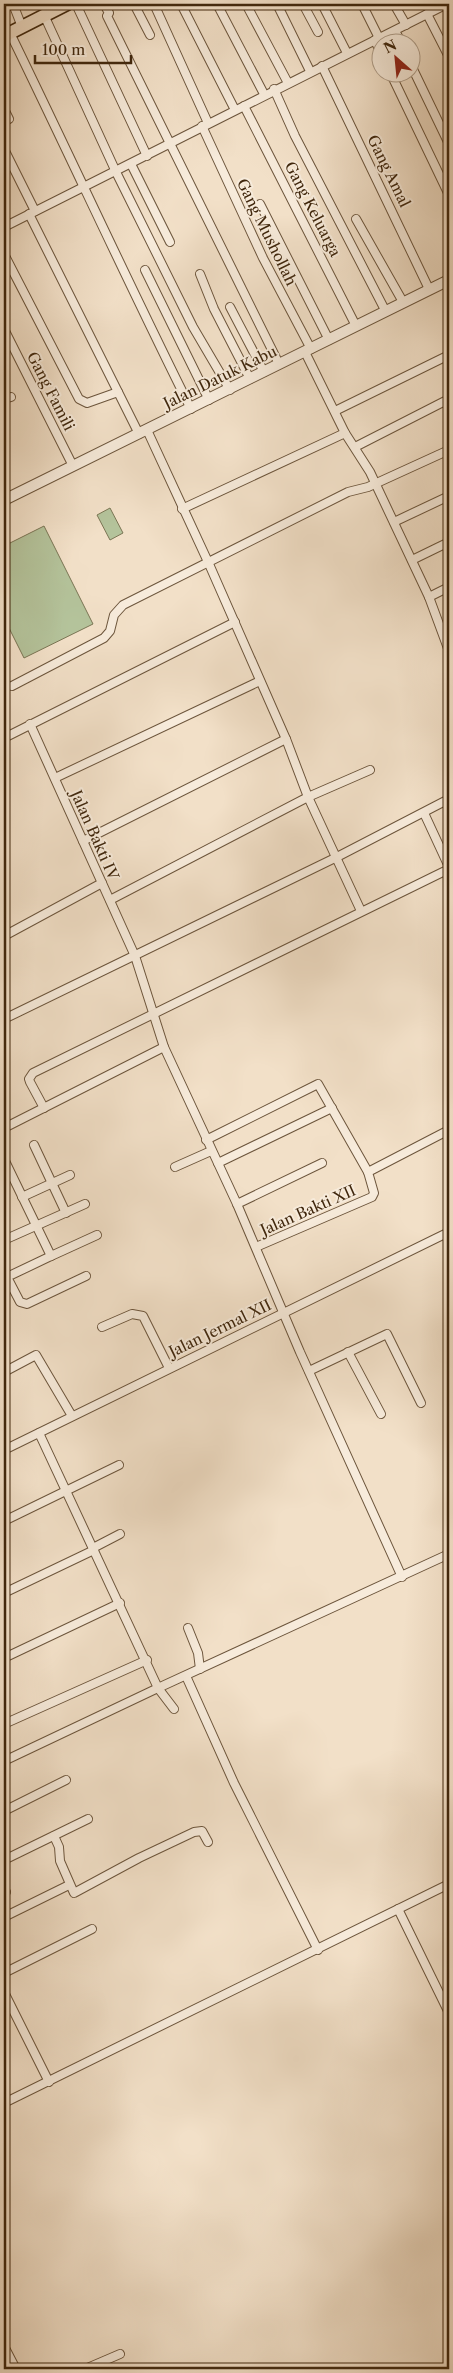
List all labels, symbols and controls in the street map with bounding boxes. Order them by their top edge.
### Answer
scale bar [35,32,131,64]
north arrow [370,32,420,82]
text: N [381,36,400,57]
text: 100 m [42,40,85,59]
street label: Gang Amal [363,132,415,211]
street label: Gang Keluarga [281,158,345,260]
street label: Gang Mushollah [233,175,301,289]
street label: Jalan Datuk Kabu [158,341,280,414]
street label: Gang Famili [23,348,79,434]
street label: Jalan Bakti IV [66,785,124,884]
street label: Jalan Bakti XII [256,1180,359,1240]
street label: Jalan Jermal XII [164,1295,274,1362]

